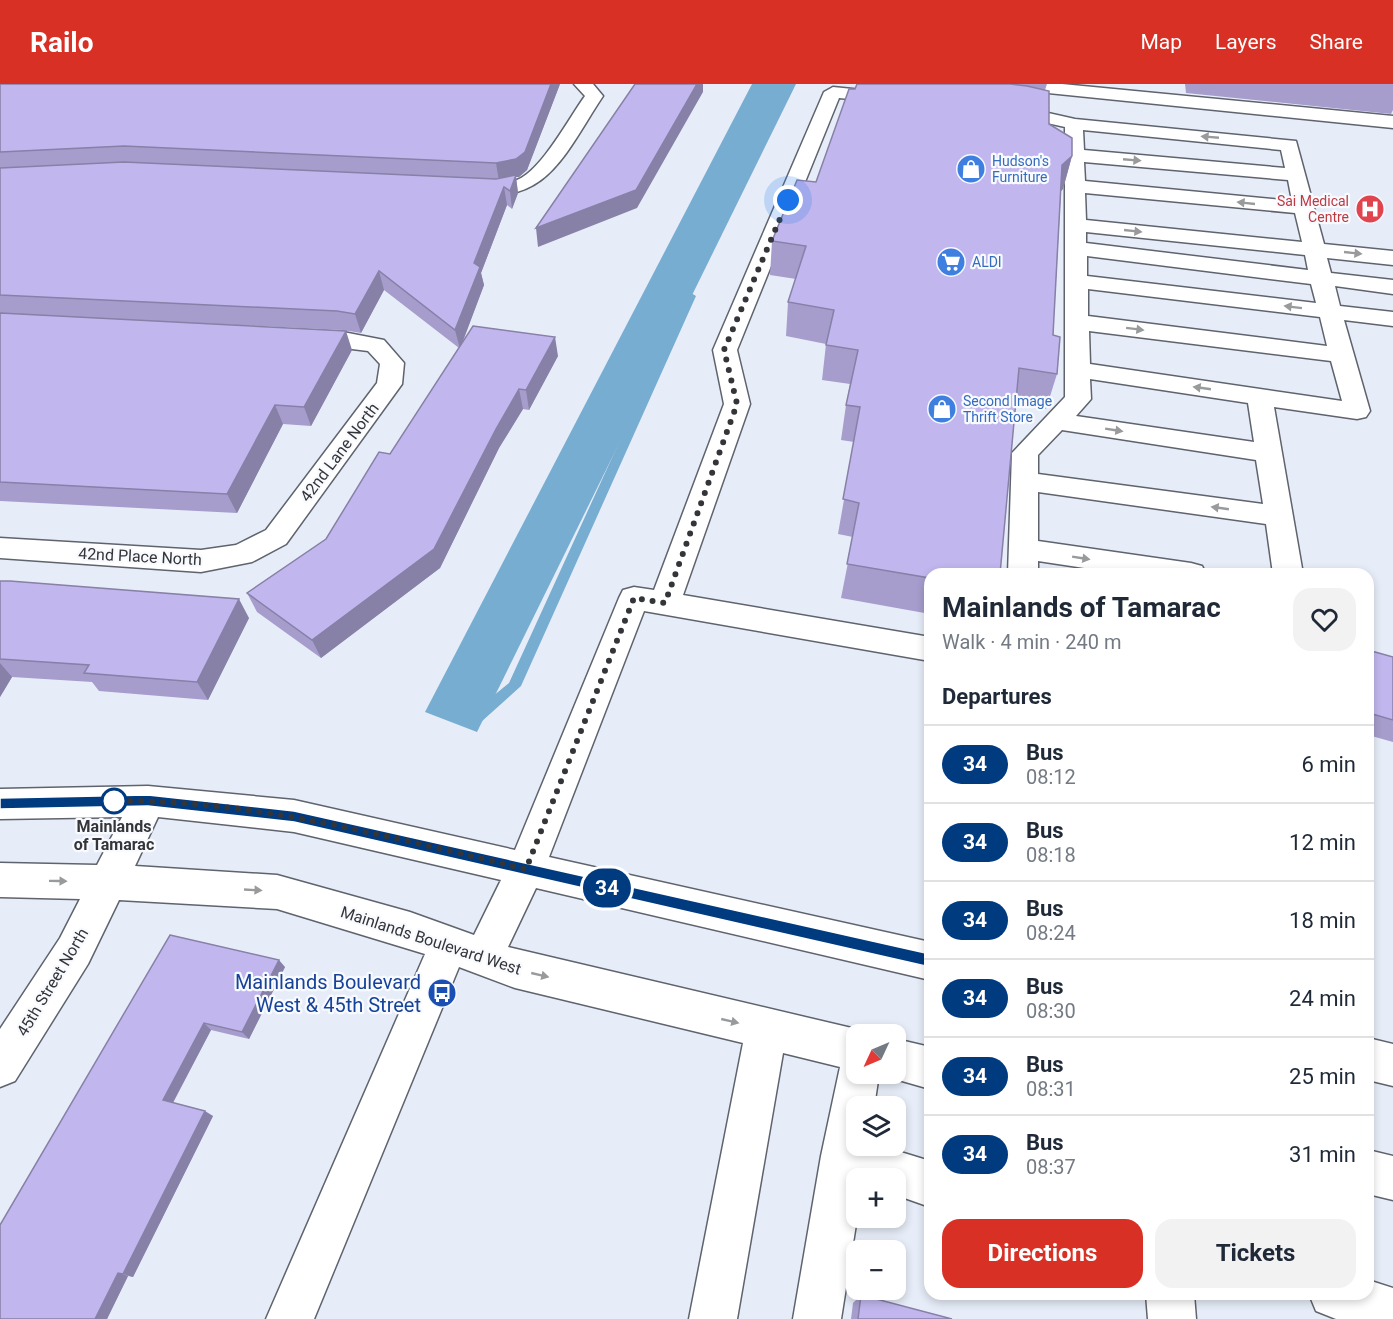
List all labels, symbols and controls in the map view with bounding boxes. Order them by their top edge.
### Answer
text: Railo [30,26,94,59]
text: Map [1140,30,1182,54]
text: Layers [1215,30,1276,54]
text: Share [1309,30,1363,54]
one-way arrow [1200,132,1219,142]
shop icon: Hudson's Furniture [955,153,987,185]
place label: Hudson's Furniture [992,153,1049,185]
one-way arrow [1123,155,1142,165]
your location [773,185,803,215]
place label: Sai Medical Centre [1277,193,1349,225]
hospital icon: Sai Medical Centre [1354,193,1386,225]
one-way arrow [1236,198,1255,208]
one-way arrow [1124,226,1143,235]
supermarket icon: ALDI [935,246,967,278]
one-way arrow [1344,248,1363,258]
place label: ALDI [972,254,1002,270]
one-way arrow [1284,302,1303,312]
one-way arrow [1125,325,1144,334]
one-way arrow [1192,384,1211,393]
shop icon: Second Image Thrift Store [926,393,958,425]
place label: Second Image Thrift Store [963,393,1052,425]
street label: 42nd Lane North [296,399,383,505]
one-way arrow [1105,425,1124,434]
one-way arrow [1211,504,1230,513]
street label: 42nd Place North [78,544,202,569]
one-way arrow [1072,553,1091,562]
button: heart [1293,588,1356,651]
text: Mainlands of Tamarac [942,591,1221,624]
text: Walk · 4 min · 240 m [942,630,1121,654]
text: Departures [942,684,1052,709]
text: Bus [1026,740,1064,765]
text: 34 [963,752,987,776]
text: 6 min [1301,752,1356,777]
text: 08:12 [1026,765,1076,789]
marker: Mainlands of Tamarac [101,788,127,814]
place label: Mainlands of Tamarac [74,817,154,854]
text: Bus [1026,818,1064,843]
text: 34 [963,830,987,854]
text: 12 min [1289,830,1356,855]
text: 08:18 [1026,843,1076,867]
line badge: 34 [580,868,634,908]
one-way arrow [49,876,68,886]
text: 34 [595,876,619,900]
one-way arrow [244,886,263,895]
text: Bus [1026,896,1064,921]
street label: Mainlands Boulevard West [338,902,524,979]
text: 34 [963,908,987,932]
text: 18 min [1289,908,1356,933]
text: 08:24 [1026,921,1076,945]
street label: 45th Street North [13,925,92,1040]
place label: Mainlands Boulevard West & 45th Street [235,970,421,1017]
one-way arrow [531,971,549,981]
text: Bus [1026,974,1064,999]
bus stop icon: Mainlands Boulevard West & 45th Street [426,977,458,1009]
text: 34 [963,986,987,1010]
text: 24 min [1289,986,1356,1011]
text: 08:30 [1026,999,1076,1023]
one-way arrow [720,1016,739,1026]
north arrow [846,1024,906,1084]
map controls [846,1024,906,1300]
text: Bus [1026,1052,1064,1077]
text: 34 [963,1064,987,1088]
text: 25 min [1289,1064,1356,1089]
text: 08:31 [1026,1077,1076,1101]
button: layers [846,1096,906,1156]
text: Bus [1026,1130,1064,1155]
text: 34 [963,1142,987,1166]
text: 31 min [1289,1142,1356,1167]
text: 08:37 [1026,1155,1076,1179]
button: + [846,1168,906,1228]
button: Directions [942,1219,1143,1288]
button: Tickets [1155,1219,1356,1288]
button: − [846,1240,906,1300]

